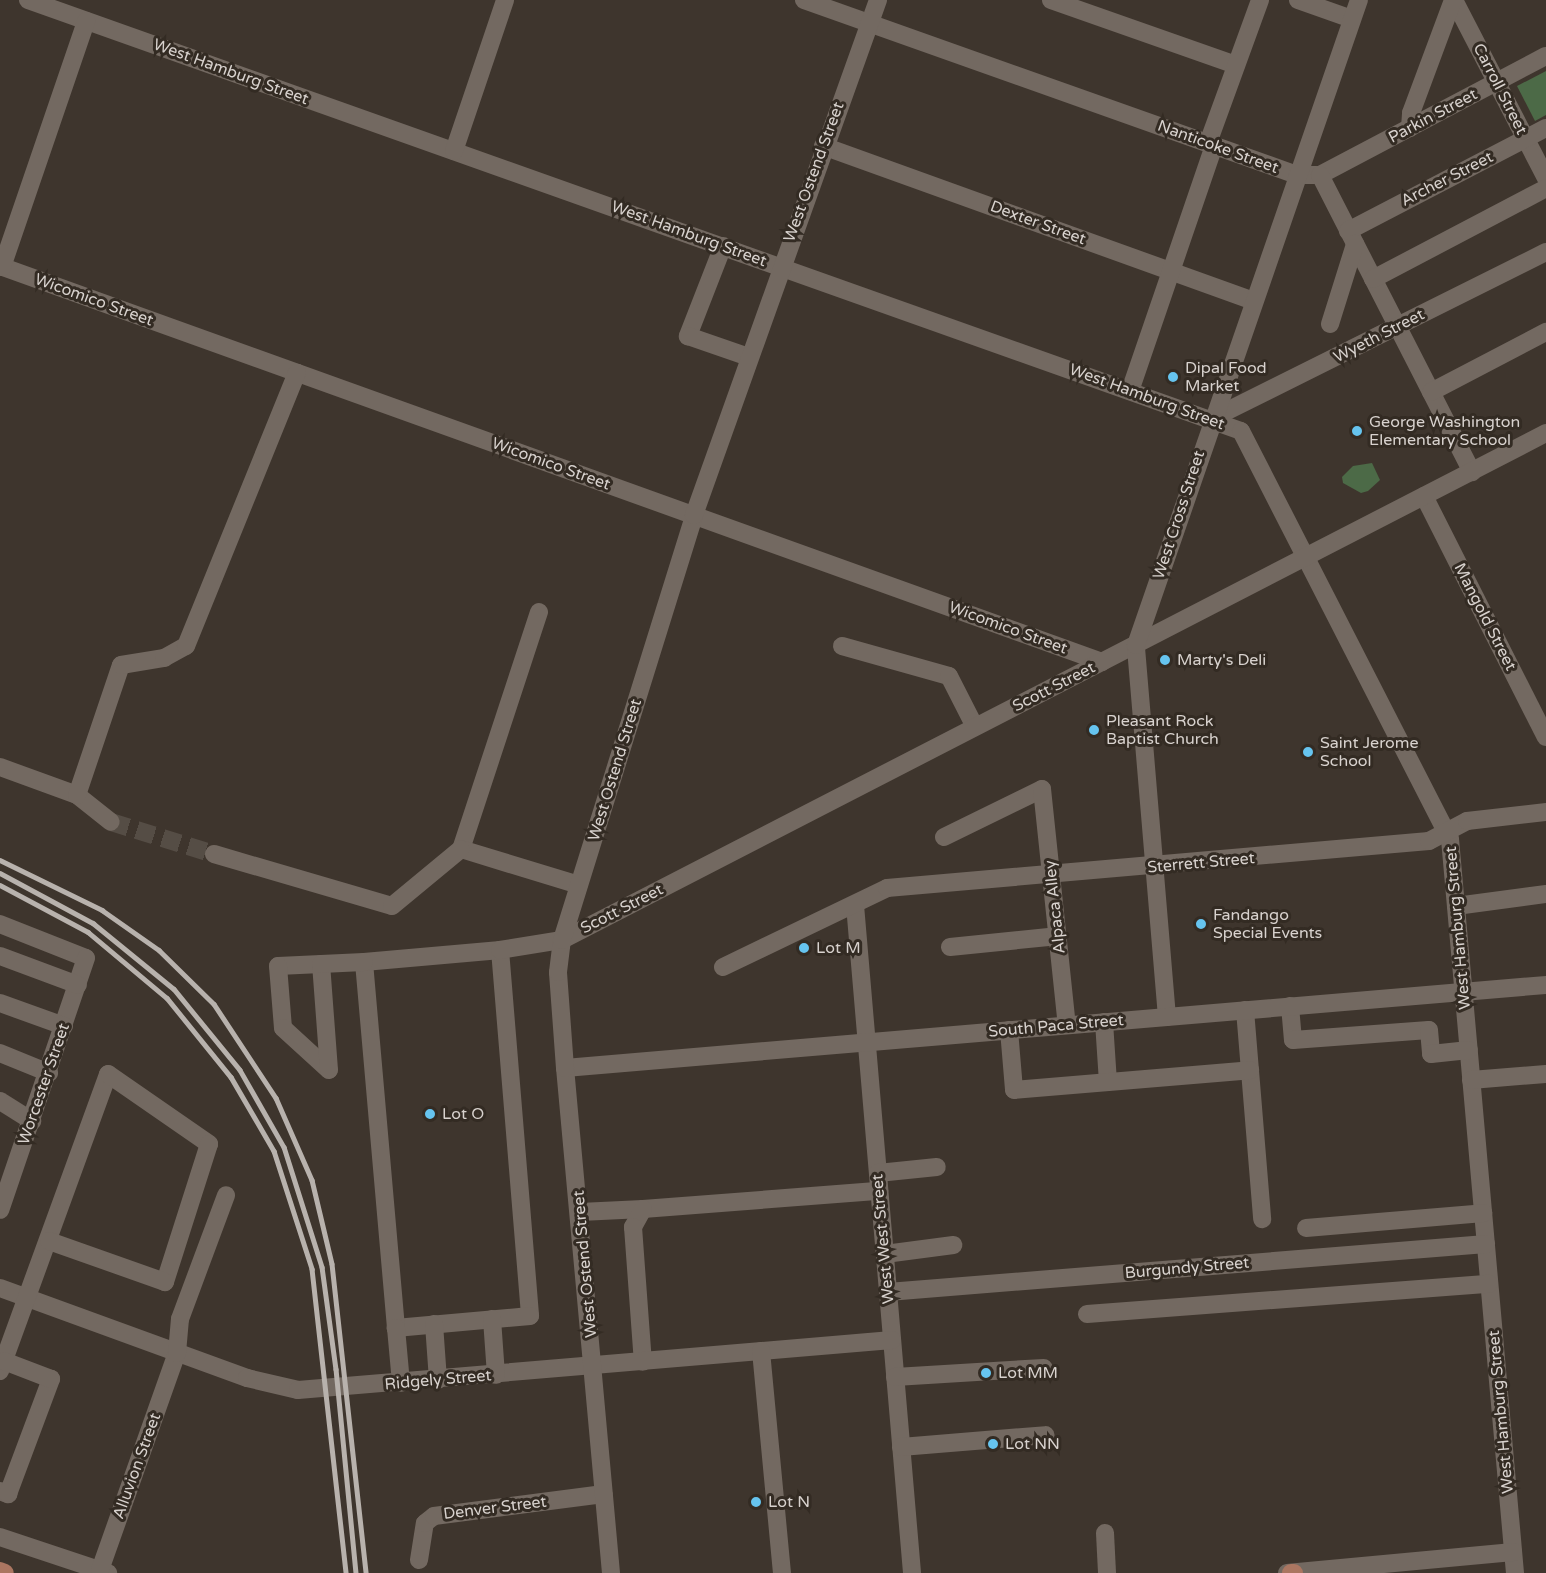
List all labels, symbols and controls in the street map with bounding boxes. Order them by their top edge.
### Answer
street label: West Hamburg Street [151,35,311,109]
street label: Carroll Street [1469,40,1531,138]
street label: Parkin Street [1385,85,1481,147]
street label: West Ostend Street [780,99,848,245]
street label: Nanticoke Street [1155,116,1281,178]
street label: Archer Street [1398,148,1496,210]
street label: West Hamburg Street [609,197,769,271]
street label: Dexter Street [988,197,1088,249]
street label: Wicomico Street [32,270,156,330]
street label: Wyeth Street [1330,305,1428,367]
place label: Dipal Food Market [1185,358,1267,396]
street label: West Hamburg Street [1067,360,1227,434]
marker: Dipal Food Market [1166,370,1180,384]
place label: George Washington Elementary School [1369,412,1520,450]
marker: George Washington Elementary School [1350,424,1364,438]
street label: Wicomico Street [489,434,613,494]
street label: West Cross Street [1149,448,1209,582]
street label: Mangold Street [1450,560,1520,674]
street label: Wicomico Street [946,598,1070,658]
place label: Marty's Deli [1177,650,1266,670]
marker: Marty's Deli [1158,653,1172,667]
street label: Scott Street [1010,658,1098,716]
street label: West Ostend Street [584,697,646,843]
place label: Pleasant Rock Baptist Church [1106,711,1219,749]
marker: Pleasant Rock Baptist Church [1087,723,1101,737]
place label: Saint Jerome School [1320,733,1419,771]
marker: Saint Jerome School [1301,745,1315,759]
street label: West Hamburg Street [1441,846,1475,1010]
street label: Sterrett Street [1146,849,1256,877]
street label: Alpaca Alley [1041,859,1069,955]
street label: Scott Street [578,880,666,938]
place label: Fandango Special Events [1213,905,1322,943]
marker: Fandango Special Events [1194,917,1208,931]
place label: Lot M [816,938,861,958]
marker: Lot M [797,941,811,955]
street label: South Paca Street [987,1011,1125,1041]
street label: Worcester Street [14,1021,74,1147]
place label: Lot O [442,1104,484,1124]
marker: Lot O [423,1107,437,1121]
street label: West West Street [868,1173,898,1305]
street label: West Ostend Street [569,1190,601,1338]
street label: Burgundy Street [1124,1253,1250,1283]
street label: West Hamburg Street [1484,1330,1518,1494]
place label: Lot MM [998,1363,1058,1383]
street label: Ridgely Street [384,1366,492,1394]
marker: Lot MM [979,1366,993,1380]
street label: Alluvion Street [109,1410,165,1522]
place label: Lot NN [1005,1434,1060,1454]
marker: Lot NN [986,1437,1000,1451]
street label: Denver Street [442,1492,548,1524]
place label: Lot N [768,1492,810,1512]
marker: Lot N [749,1495,763,1509]

